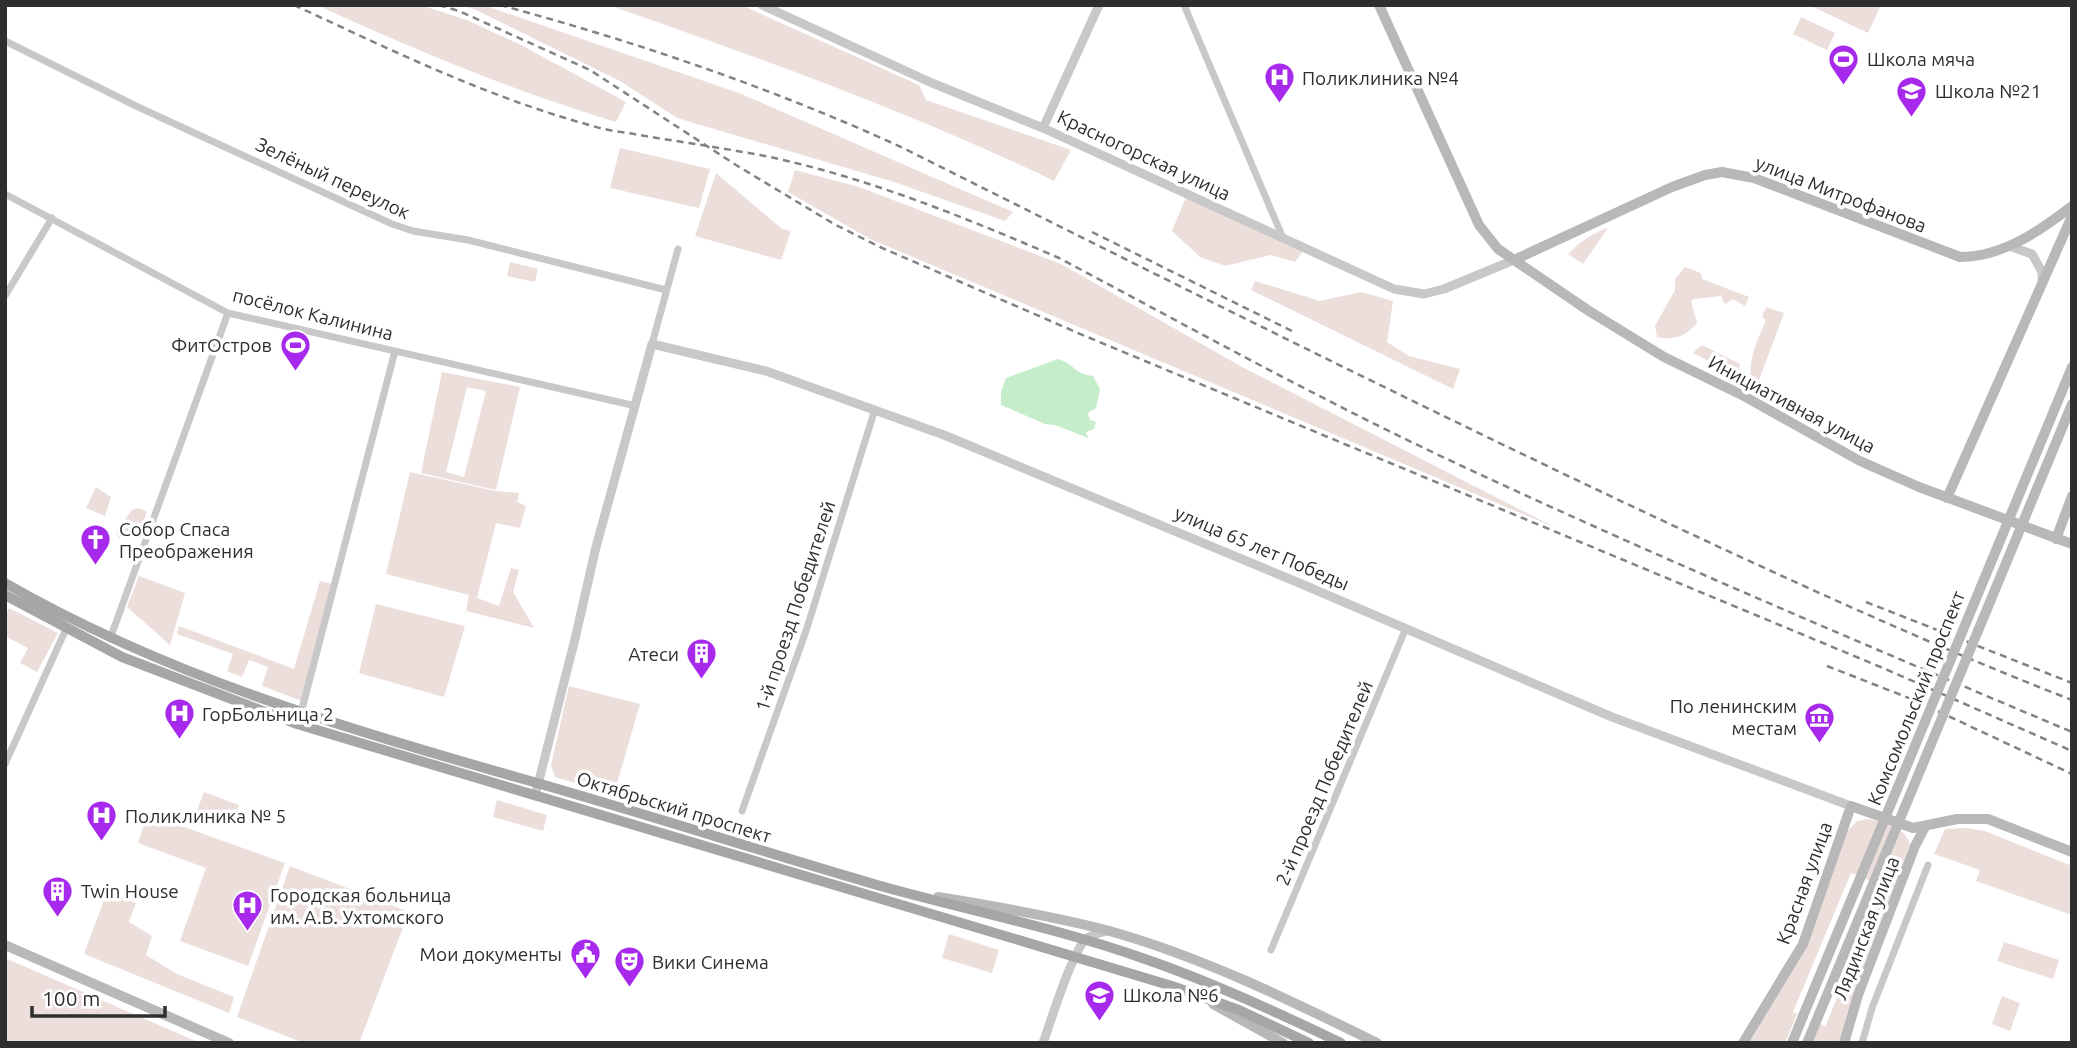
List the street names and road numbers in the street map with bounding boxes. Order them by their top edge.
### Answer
street label: Красногорская улица [1054,105,1234,205]
street label: Зелёный переулок [252,133,414,223]
street label: улица Митрофанова [1752,151,1930,237]
street label: посёлок Калинина [230,283,396,345]
street label: Инициативная улица [1705,351,1879,457]
street label: 1-й проезд Победителей [751,498,839,714]
street label: улица 65 лет Победы [1171,501,1353,595]
street label: Комсомольский проспект [1863,587,1969,808]
street label: 2-й проезд Победителей [1271,677,1377,889]
street label: Октябрьский проспект [574,767,775,847]
street label: Красная улица [1772,819,1836,947]
street label: Лядинская улица [1829,853,1903,1003]

